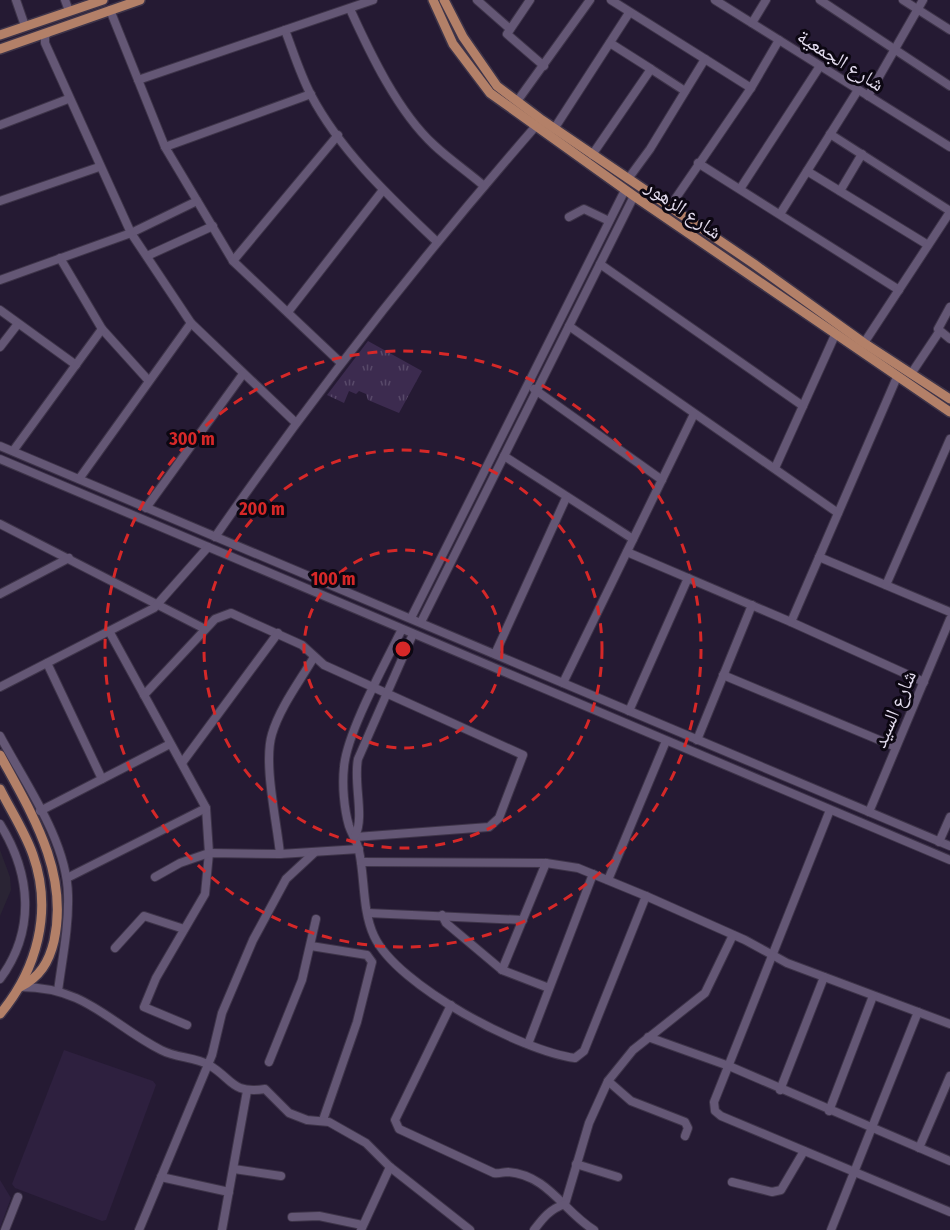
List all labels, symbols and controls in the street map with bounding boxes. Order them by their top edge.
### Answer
street label: شارع الجمعية [793,24,889,97]
street label: شارع الزهور [640,174,727,245]
text: 300 m [168,428,215,450]
text: 200 m [238,498,285,520]
text: 100 m [311,568,355,590]
centre of rings [393,639,413,659]
street label: شارع السيد [867,667,922,752]

